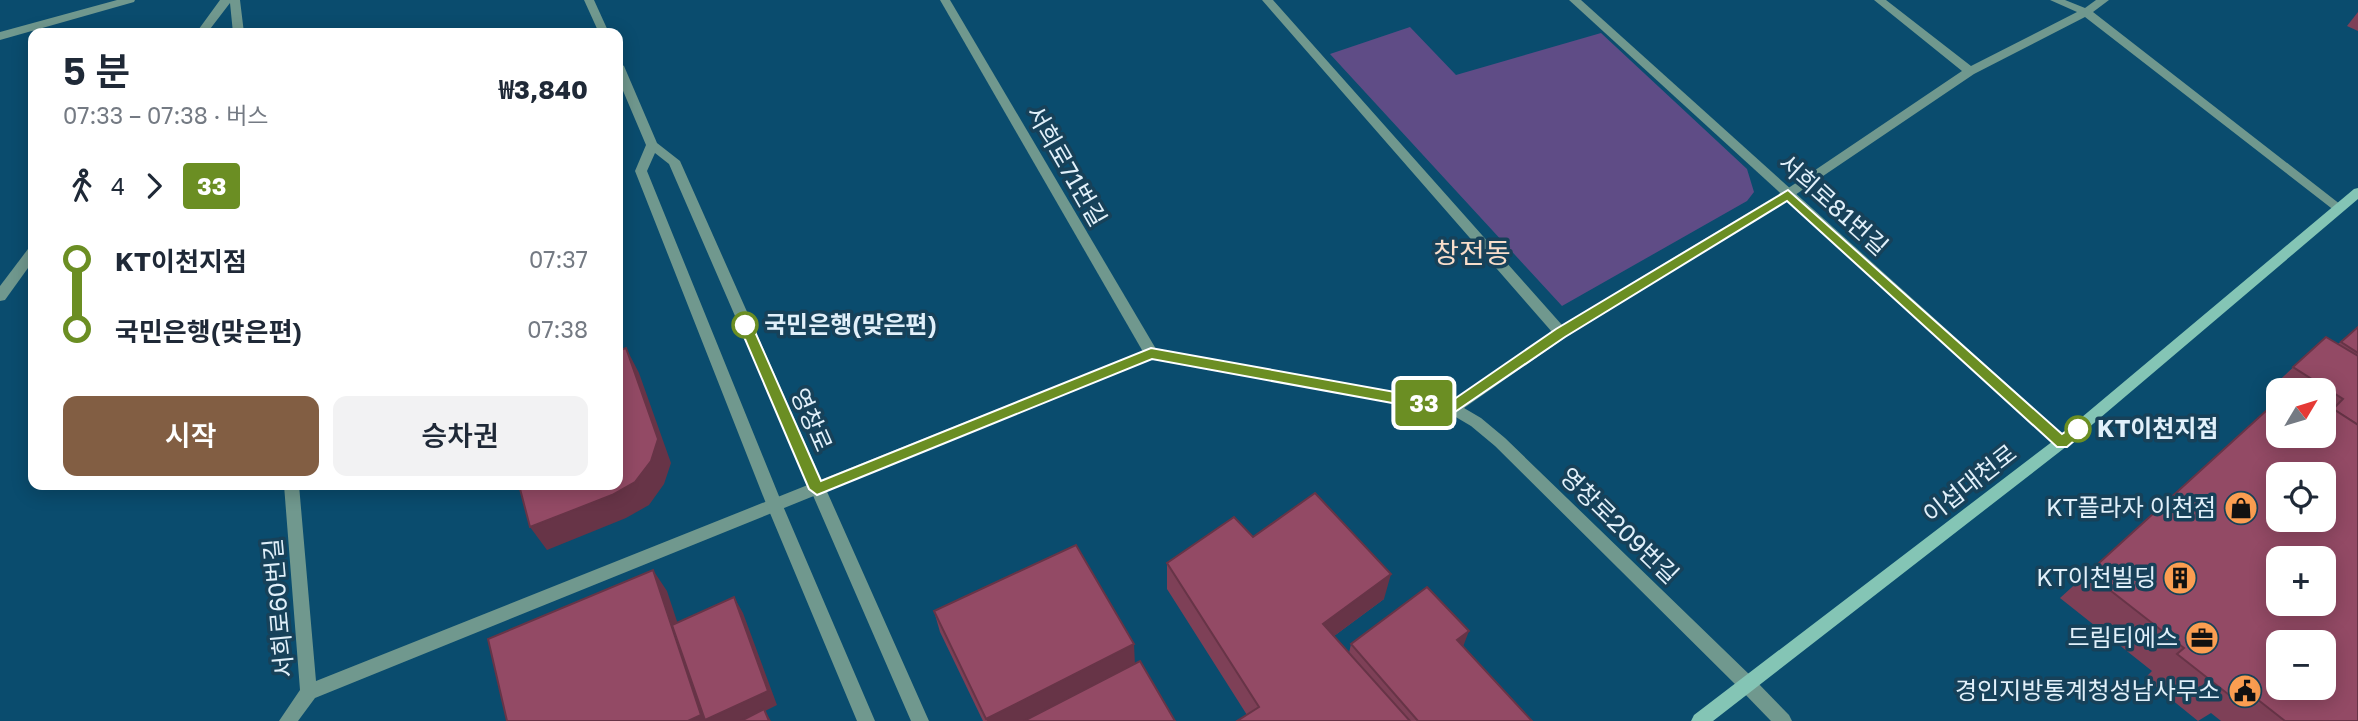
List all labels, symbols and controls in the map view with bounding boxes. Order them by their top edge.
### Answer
text: 5 분 [63,48,130,93]
text: ₩3,840 [499,74,588,105]
street label: 서희로71번길 [1021,100,1114,231]
text: 07:33 – 07:38 · 버스 [63,101,269,129]
street label: 서희로81번길 [1774,147,1894,260]
icon: walk [63,167,101,205]
icon: forward [135,167,173,205]
text: 33 [197,171,226,200]
text: 4 [111,172,125,200]
district label: 창전동 [1433,236,1511,269]
text: 07:37 [529,245,588,273]
text: KT이천지점 [115,246,247,277]
place label: 국민은행(맞은편) [764,309,937,338]
marker: 국민은행(맞은편) [732,312,758,338]
text: 07:38 [527,315,588,343]
text: 국민은행(맞은편) [115,316,302,347]
north arrow [2266,378,2336,448]
map controls [2266,378,2336,700]
line badge: 33 [1392,380,1456,426]
street label: 영창로 [786,383,839,456]
text: 33 [1409,388,1439,417]
button: 시작 [63,396,319,476]
button: 승차권 [333,396,588,476]
place label: KT이천지점 [2097,413,2219,442]
marker: KT이천지점 [2065,416,2091,442]
street label: 이섭대천로 [1917,437,2022,528]
street label: 영창로209번길 [1555,461,1685,589]
button: locate [2266,462,2336,532]
shop icon: KT플라자 이천점 [2222,489,2260,527]
place label: KT플라자 이천점 [2046,492,2216,521]
street label: 서희로60번길 [257,537,298,679]
button: + [2266,546,2336,616]
building icon: KT이천빌딩 [2161,559,2199,597]
place label: KT이천빌딩 [2036,562,2156,591]
office icon: 드림티에스 [2183,619,2221,657]
place label: 드림티에스 [2068,622,2178,651]
button: − [2266,630,2336,700]
public building icon: 경인지방통계청성남사무소 [2226,672,2264,710]
place label: 경인지방통계청성남사무소 [1955,675,2220,704]

